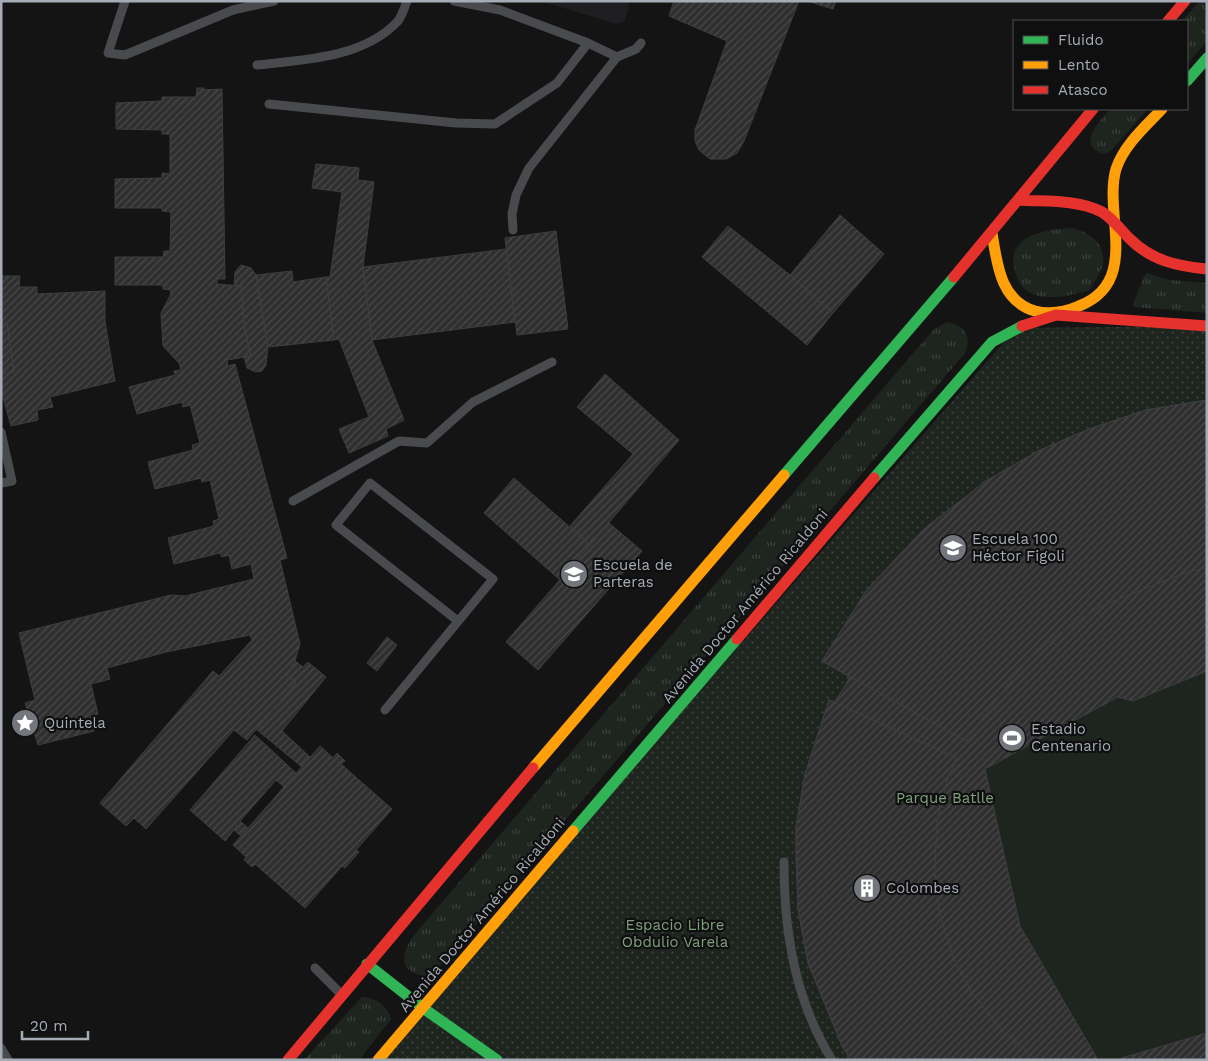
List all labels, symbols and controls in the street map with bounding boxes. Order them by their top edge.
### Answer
legend [1013,20,1188,110]
text: Fluido [1058,31,1103,49]
text: Lento [1058,56,1100,74]
text: Atasco [1058,81,1107,99]
street label: Avenida Doctor Américo Ricaldoni [658,505,832,707]
place label: Escuela 100 Héctor Figoli [972,530,1065,565]
school or university icon: Escuela 100 Héctor Figoli [938,533,968,563]
place label: Escuela de Parteras [593,556,673,591]
school or university icon: Escuela de Parteras [559,559,589,589]
place icon: Quintela [10,708,40,738]
place label: Quintela [44,714,106,732]
place label: Estadio Centenario [1031,720,1111,755]
sports icon: Estadio Centenario [997,723,1027,753]
park label: Parque Batlle [896,789,994,807]
street label: Avenida Doctor Américo Ricaldoni [395,814,569,1016]
building icon: Colombes [852,873,882,903]
place label: Colombes [886,879,959,897]
park label: Espacio Libre Obdulio Varela [622,916,729,951]
scale bar [22,1008,89,1040]
text: 20 m [30,1017,68,1035]

